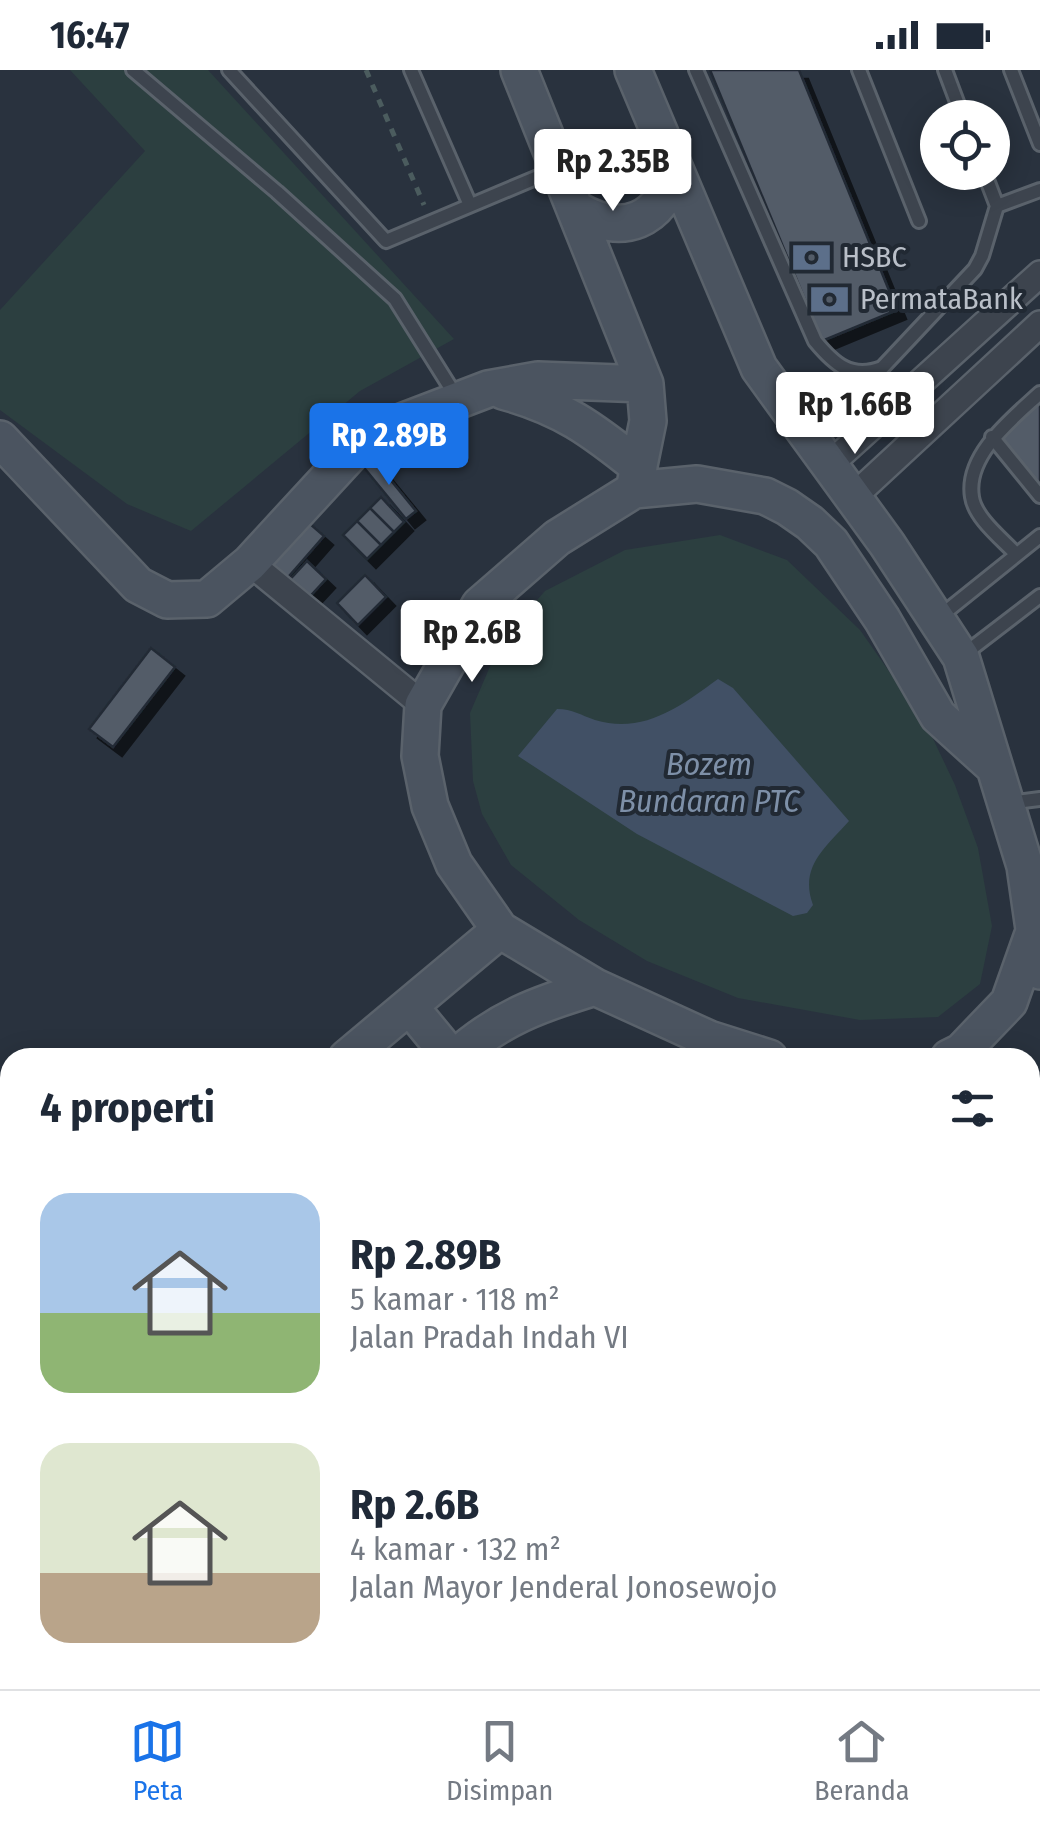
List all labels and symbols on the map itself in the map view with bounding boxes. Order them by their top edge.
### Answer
pin: Rp 2.35B [510,129,716,214]
bank icon: HSBC [791,236,833,278]
place label: HSBC [842,239,907,275]
bank icon: PermataBank [809,278,851,320]
place label: PermataBank [860,281,1023,317]
pin: Rp 1.66B [752,372,958,457]
pin: Rp 2.89B [286,403,492,488]
pin: Rp 2.6B [380,600,564,685]
water label: Bozem Bundaran PTC [619,745,801,820]

